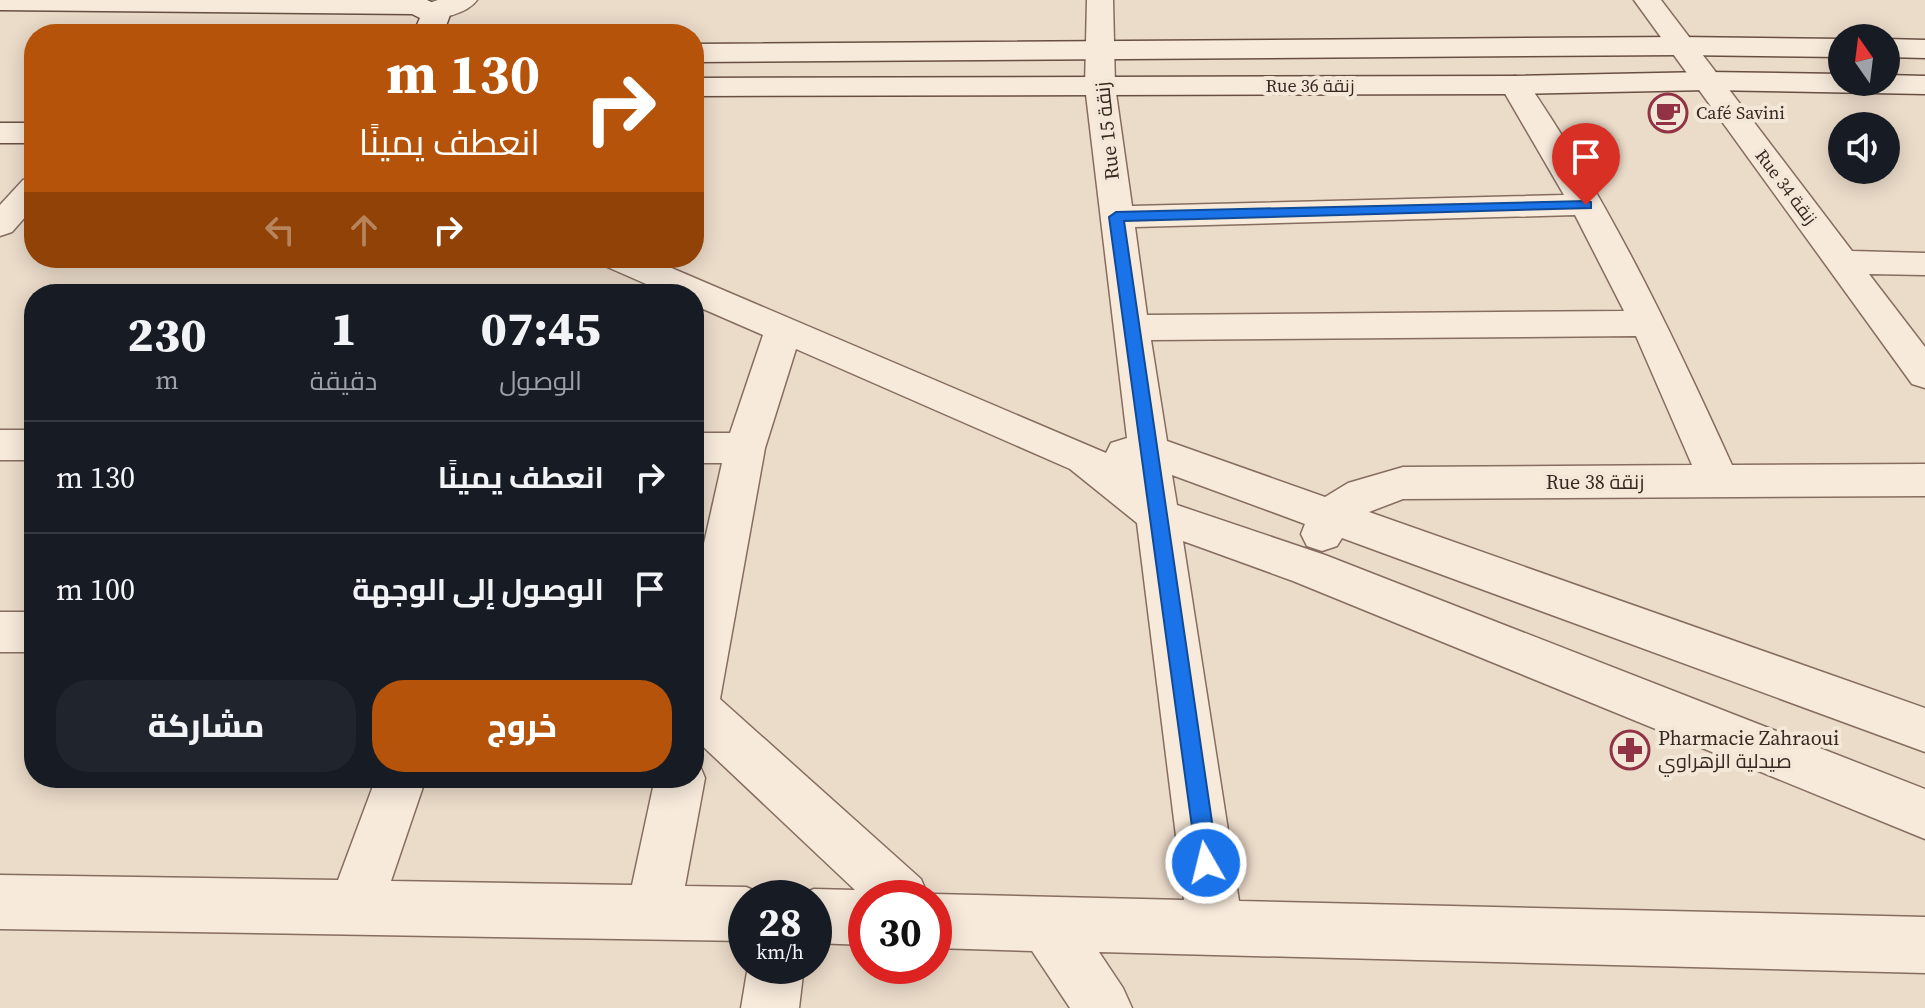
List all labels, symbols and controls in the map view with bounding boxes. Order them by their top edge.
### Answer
north arrow [1828,24,1900,96]
map controls [1828,24,1900,184]
text: 130 m [386,35,540,112]
icon: right [568,56,672,160]
street label: Rue 36 زنقة [1266,73,1354,98]
street label: Rue 15 زنقة [1088,80,1126,182]
cafe icon: Café Savini [1647,92,1689,134]
place label: Café Savini [1696,100,1785,125]
button: sound [1828,112,1900,184]
text: انعطف يمينًا [359,118,540,167]
pin [1552,123,1620,205]
icon: arrive [1564,135,1608,179]
street label: Rue 34 زنقة [1750,144,1823,230]
icon: left [258,208,302,252]
icon: ahead [342,208,386,252]
icon: right [426,208,470,252]
text: 1 [330,295,357,361]
text: 07:45 [481,295,601,361]
text: 230 [127,301,207,367]
text: m [155,362,179,398]
text: دقيقة [310,363,377,399]
text: الوصول [499,363,582,399]
icon: right [628,455,672,499]
text: 130 m [56,457,135,498]
text: انعطف يمينًا [438,457,604,498]
street label: Rue 38 زنقة [1546,468,1644,496]
icon: arrive [628,567,672,611]
text: 100 m [56,569,135,610]
text: الوصول إلى الوجهة [352,569,604,610]
button: مشاركة [56,680,356,772]
button: خروج [372,680,672,772]
place label: Pharmacie Zahraoui صيدلية الزهراوي [1658,724,1839,777]
pharmacy icon: Pharmacie Zahraoui صيدلية الزهراوي [1609,729,1651,771]
position arrow [1164,821,1248,905]
speed limit sign: 30 [848,880,952,984]
text: 28 [758,895,802,949]
text: km/h [756,938,804,966]

